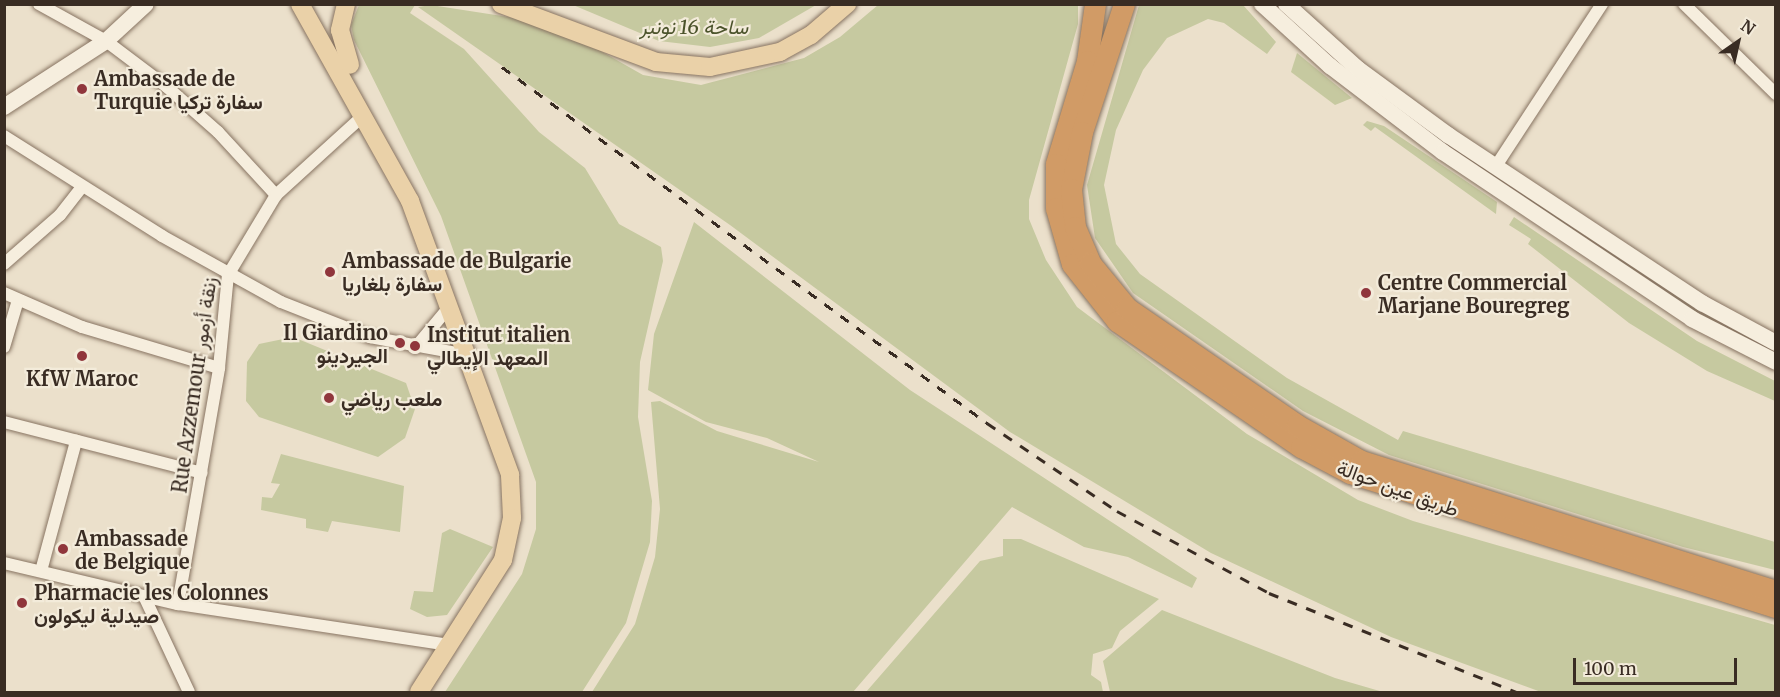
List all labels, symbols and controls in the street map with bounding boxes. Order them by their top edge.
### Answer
north arrow [1708,12,1768,72]
park label: ساحة 16 نونبر [640,14,748,38]
text: N [1737,15,1759,39]
place label: Ambassade de Turquie سفارة تركيا [94,66,263,113]
marker: Ambassade de Turquie سفارة تركيا [75,82,89,96]
place label: Ambassade de Bulgarie سفارة بلغاريا [342,248,571,295]
marker: Ambassade de Bulgarie سفارة بلغاريا [323,265,337,279]
place label: Centre Commercial Marjane Bouregreg [1378,270,1569,317]
street label: Rue Azzemour زنقة أزمور [167,275,221,495]
marker: Centre Commercial Marjane Bouregreg [1359,286,1373,300]
place label: Il Giardino الجيردينو [283,320,388,367]
place label: Institut italien المعهد الإيطالي [427,322,570,369]
marker: Il Giardino الجيردينو [393,336,407,350]
marker: Institut italien المعهد الإيطالي [408,339,422,353]
marker: KfW Maroc [75,349,89,363]
place label: KfW Maroc [26,366,138,390]
place label: ملعب رياضي [341,386,442,410]
marker: ملعب رياضي [322,391,336,405]
street label: طريق عين حوالة [1334,455,1462,521]
place label: Ambassade de Belgique [75,526,190,573]
marker: Ambassade de Belgique [56,542,70,556]
place label: Pharmacie les Colonnes صيدلية ليكولون [34,580,269,627]
marker: Pharmacie les Colonnes صيدلية ليكولون [15,596,29,610]
scale bar [1576,646,1740,684]
text: 100 m [1584,657,1637,680]

